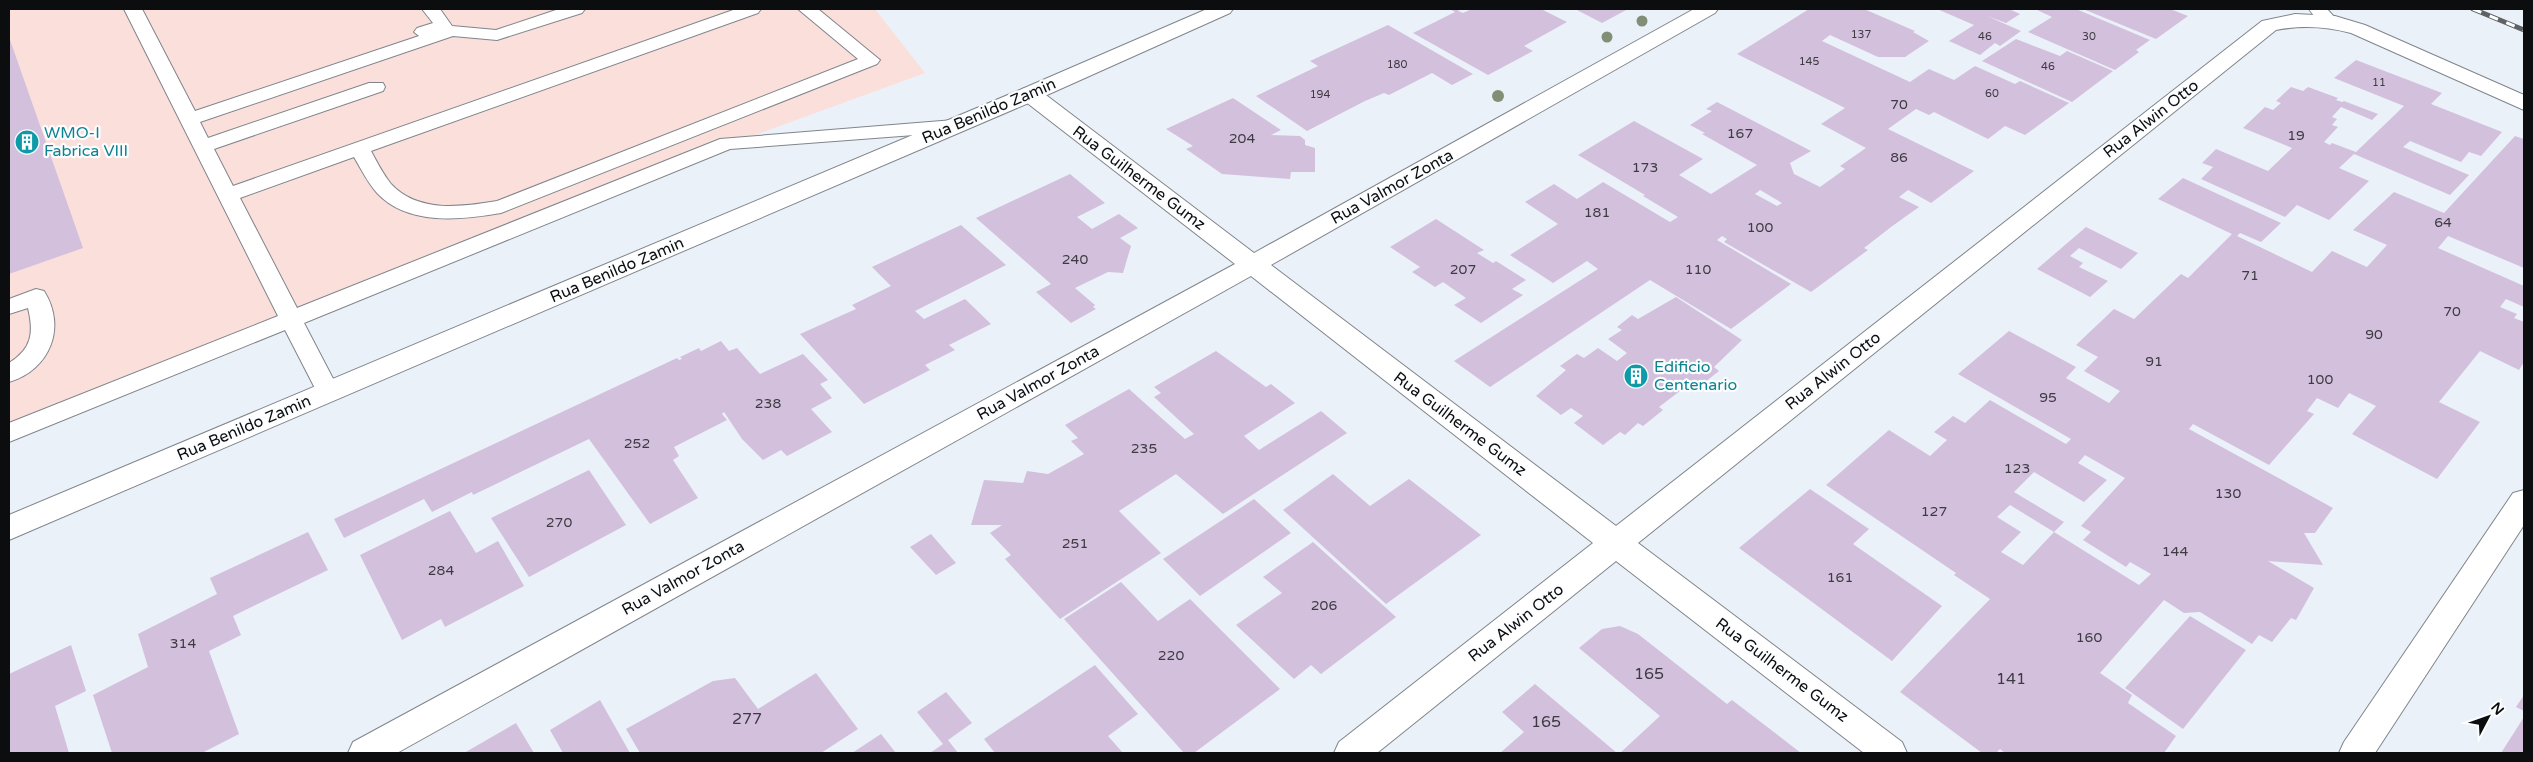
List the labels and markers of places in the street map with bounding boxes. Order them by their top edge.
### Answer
place label: WMO-I Fabrica VIII [44,123,128,161]
building icon: WMO-I Fabrica VIII [14,129,40,155]
place label: Edificio Centenario [1654,357,1737,395]
building icon: Edificio Centenario [1623,363,1649,389]

